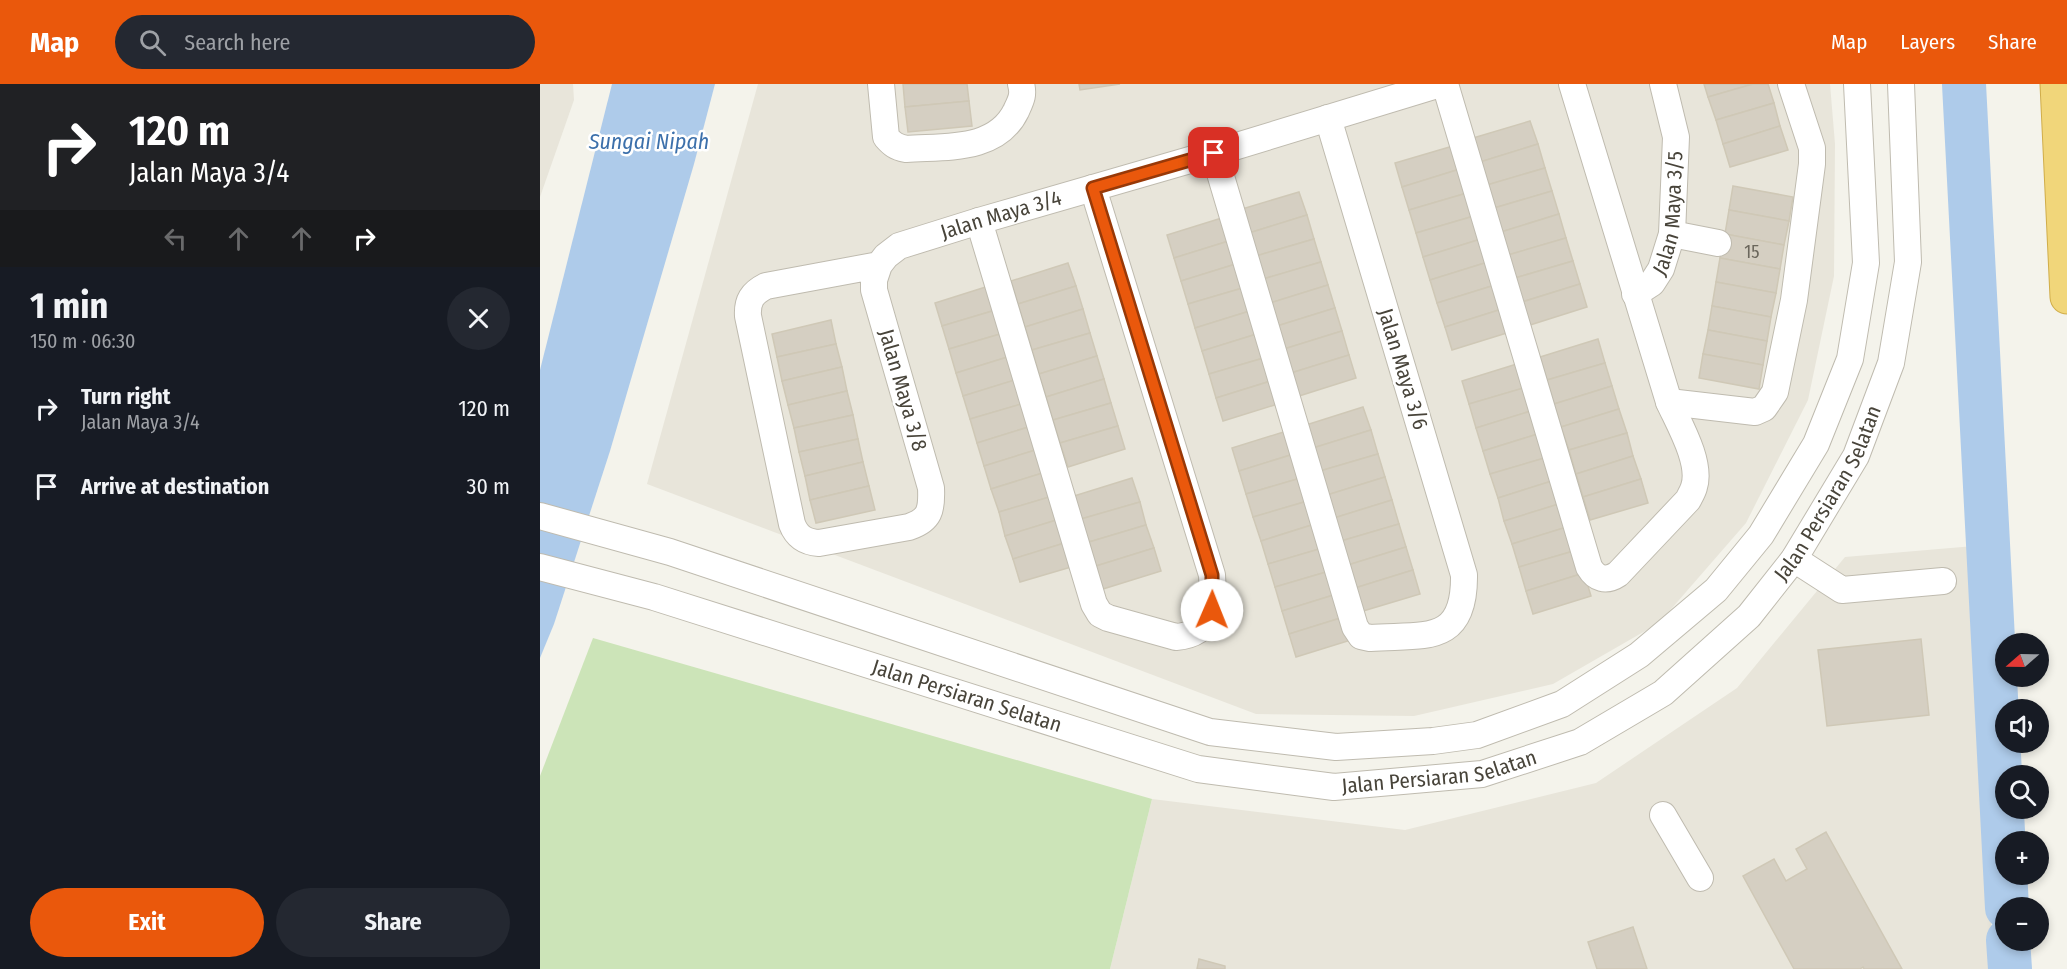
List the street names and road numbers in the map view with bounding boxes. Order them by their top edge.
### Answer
street label: Jalan Maya 3/5 [1647,151,1688,281]
street label: Jalan Maya 3/4 [937,185,1064,245]
street label: Jalan Maya 3/6 [1372,305,1434,433]
street label: Jalan Maya 3/8 [873,326,933,454]
street label: Jalan Persiaran Selatan [1769,402,1887,586]
street label: Jalan Persiaran Selatan [869,654,1065,738]
street label: Jalan Persiaran Selatan [1340,744,1540,799]

